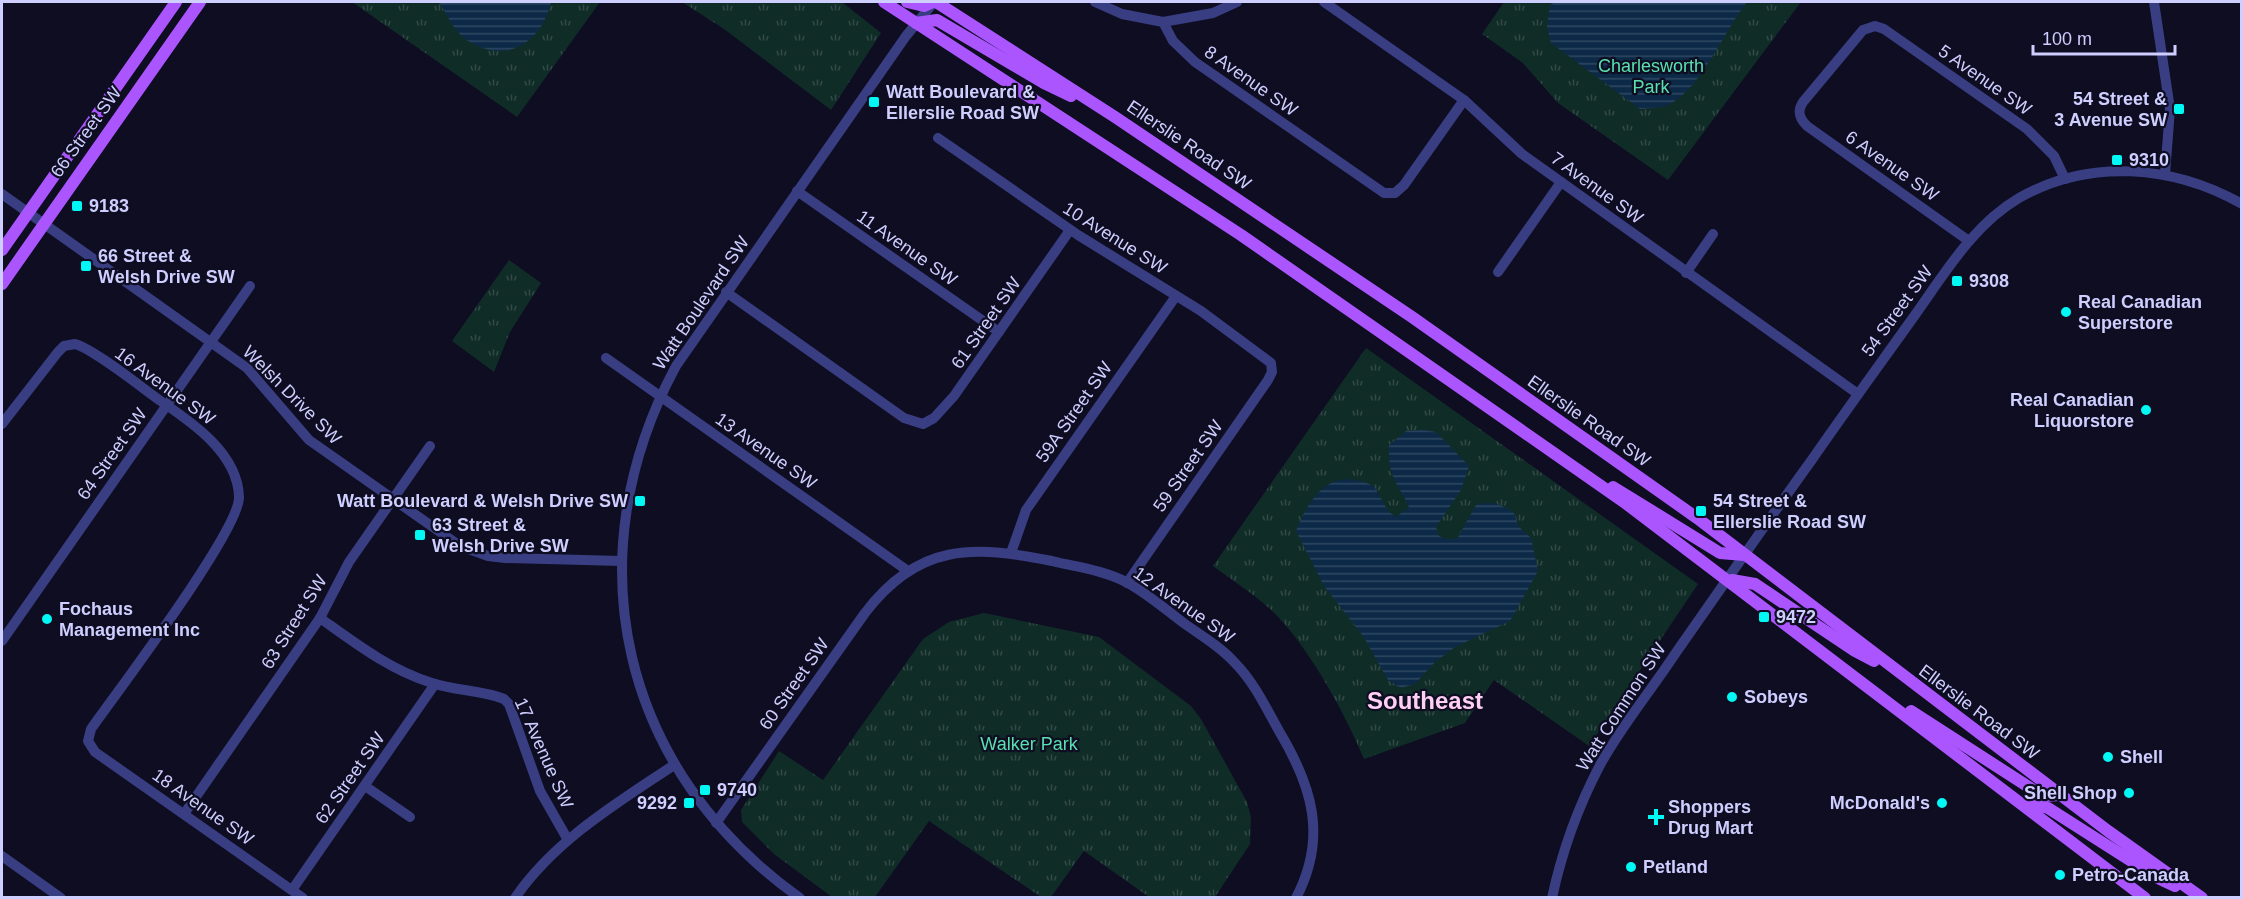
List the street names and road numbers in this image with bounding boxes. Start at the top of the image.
street label: 5 Avenue SW [1935,41,2035,119]
street label: 8 Avenue SW [1201,42,1301,120]
street label: 66 Street SW [46,83,126,181]
street label: Ellerslie Road SW [1123,96,1255,194]
street label: 6 Avenue SW [1842,127,1942,205]
street label: 7 Avenue SW [1547,148,1647,228]
street label: 10 Avenue SW [1059,198,1171,278]
street label: 11 Avenue SW [853,206,961,290]
street label: Watt Boulevard SW [649,233,753,373]
street label: 54 Street SW [1857,262,1937,360]
street label: 61 Street SW [947,273,1025,373]
street label: Welsh Drive SW [239,342,345,448]
street label: 16 Avenue SW [111,343,219,429]
street label: 59A Street SW [1032,358,1116,466]
street label: Ellerslie Road SW [1524,371,1654,471]
street label: 64 Street SW [73,404,151,504]
street label: 13 Avenue SW [712,409,820,493]
street label: 59 Street SW [1149,416,1227,516]
street label: 12 Avenue SW [1130,563,1238,647]
street label: 63 Street SW [257,571,331,673]
street label: 60 Street SW [755,634,833,734]
street label: Watt Common SW [1572,639,1670,775]
street label: Ellerslie Road SW [1915,660,2043,764]
street label: 17 Avenue SW [511,695,577,811]
street label: 62 Street SW [311,728,389,828]
street label: 18 Avenue SW [149,765,257,849]

